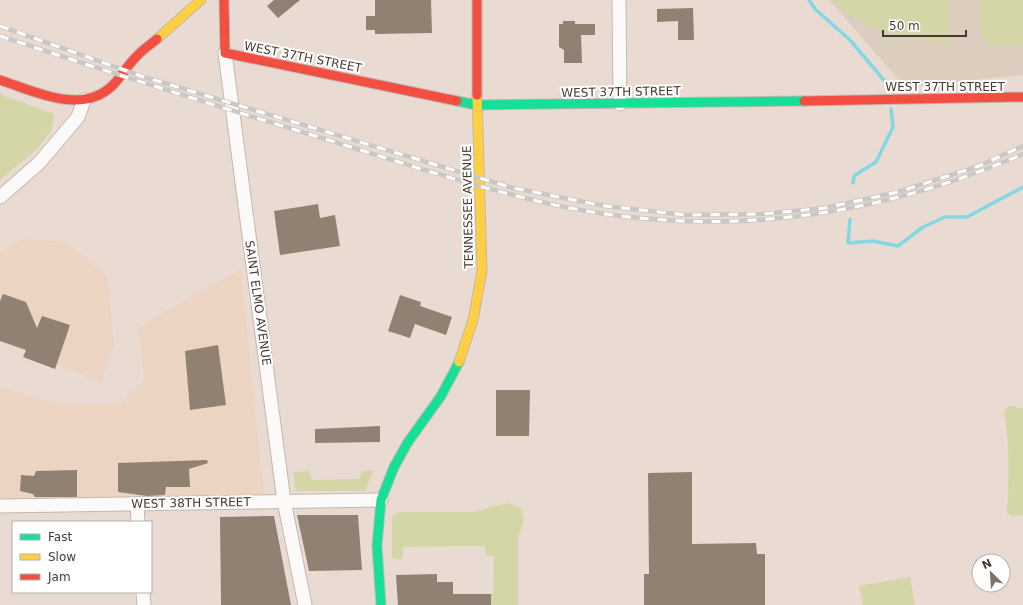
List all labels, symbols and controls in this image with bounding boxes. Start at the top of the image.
scale bar [883,12,966,38]
text: 50 m [889,19,920,33]
street label: WEST 37TH STREET [243,39,364,75]
street label: WEST 37TH STREET [885,80,1005,94]
street label: WEST 37TH STREET [561,84,681,100]
street label: TENNESSEE AVENUE [460,145,476,270]
street label: SAINT ELMO AVENUE [242,240,274,366]
street label: WEST 38TH STREET [131,495,251,511]
legend [12,521,152,593]
text: Fast [48,530,72,544]
text: Slow [48,550,76,564]
north arrow [971,553,1011,593]
text: N [980,557,994,572]
text: Jam [47,570,71,584]

